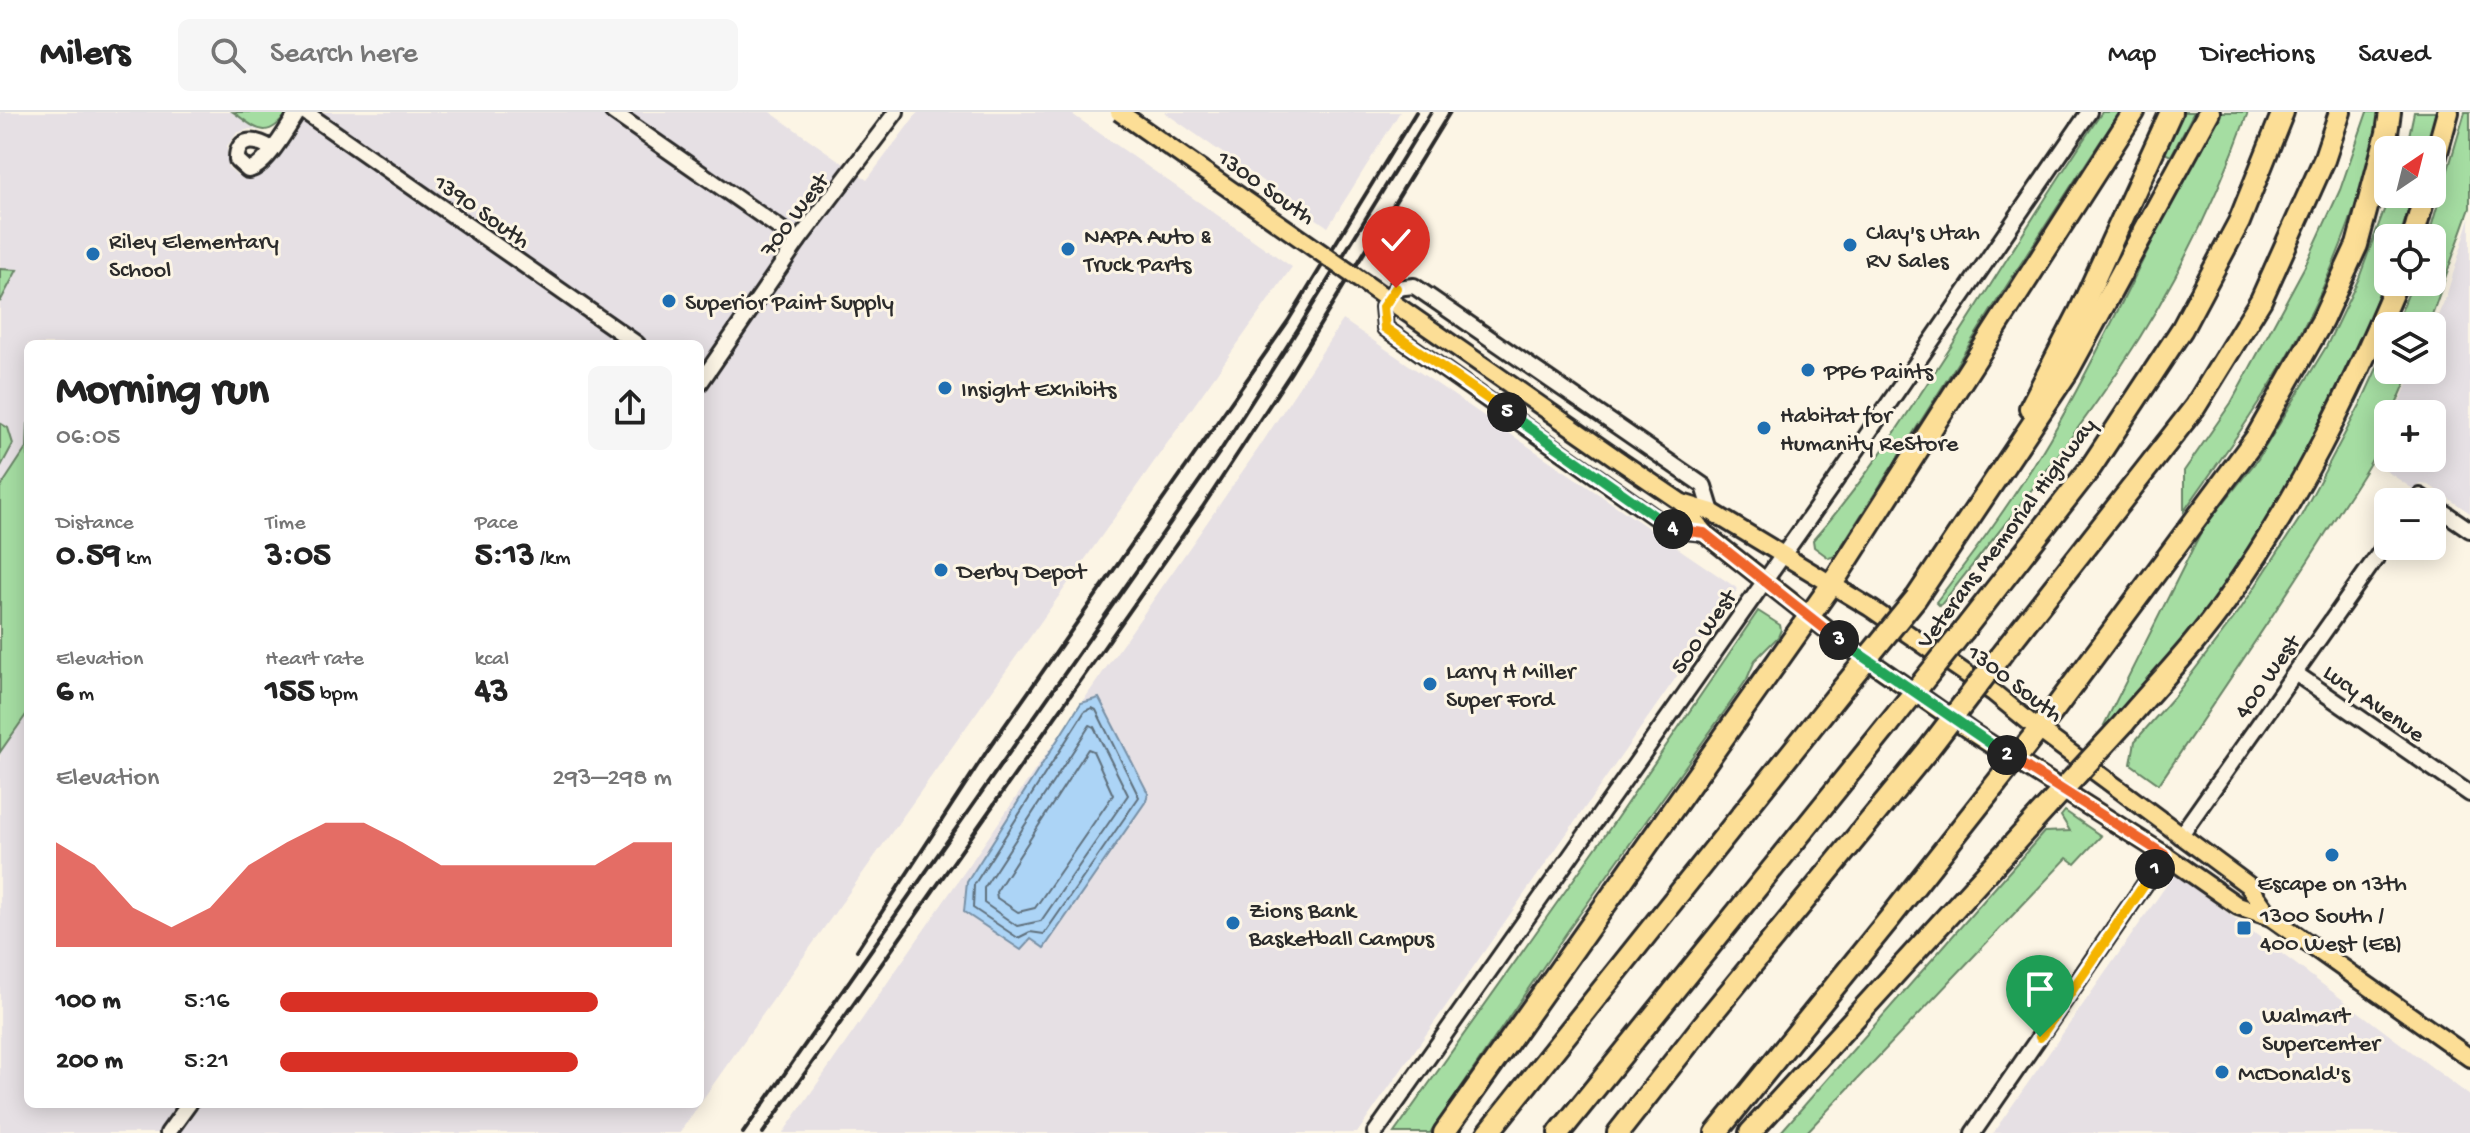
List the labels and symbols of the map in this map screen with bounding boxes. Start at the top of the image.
north arrow [2374,136,2446,208]
street label: 1300 South [1210,144,1320,233]
street label: 700 West [754,167,838,264]
street label: 1390 South [426,169,535,257]
pin [1362,206,1430,288]
place label: Clay's Utah RV Sales [1866,220,1980,277]
place label: NAPA Auto & Truck Parts [1082,224,1211,281]
place label: Riley Elementary School [109,229,279,286]
marker: Clay's Utah RV Sales [1841,236,1859,254]
marker: NAPA Auto & Truck Parts [1059,240,1077,258]
marker: Riley Elementary School [84,245,102,263]
place label: Superior Paint Supply [685,290,894,319]
marker: Superior Paint Supply [660,292,678,310]
place label: PPG Paints [1823,359,1934,388]
marker: PPG Paints [1799,361,1817,379]
place label: Insight Exhibits [961,377,1118,406]
marker: Insight Exhibits [936,379,954,397]
pin: 5 [1487,392,1527,432]
place label: Habitat for Humanity ReStore [1780,403,1959,460]
street label: Veterans Memorial Highway [1911,413,2104,656]
marker: Habitat for Humanity ReStore [1755,419,1773,437]
pin: 4 [1653,509,1693,549]
place label: Derby Depot [955,559,1088,588]
marker: Derby Depot [932,561,950,579]
street label: 500 West [1665,583,1746,681]
pin: 3 [1819,620,1859,660]
street label: 400 West [2230,629,2309,726]
street label: 1300 South [1959,639,2068,730]
place label: Larry H Miller Super Ford [1446,659,1578,716]
street label: Lucy Avenue [2316,659,2430,751]
marker: Larry H Miller Super Ford [1421,675,1439,693]
pin: 2 [1987,735,2027,775]
marker: Escape on 13th [2323,846,2341,864]
pin: 1 [2135,849,2175,889]
place label: Escape on 13th [2257,871,2407,900]
place label: Zions Bank Basketball Campus [1248,898,1435,955]
place label: 1300 South / 400 West (EB) [2259,903,2402,960]
marker: Zions Bank Basketball Campus [1224,914,1242,932]
marker: 1300 South / 400 West (EB) [2235,919,2253,937]
pin [2006,955,2074,1037]
place label: Walmart Supercenter [2262,1003,2382,1060]
marker: Walmart Supercenter [2237,1019,2255,1037]
place label: McDonald's [2238,1061,2351,1090]
marker: McDonald's [2213,1063,2231,1081]

